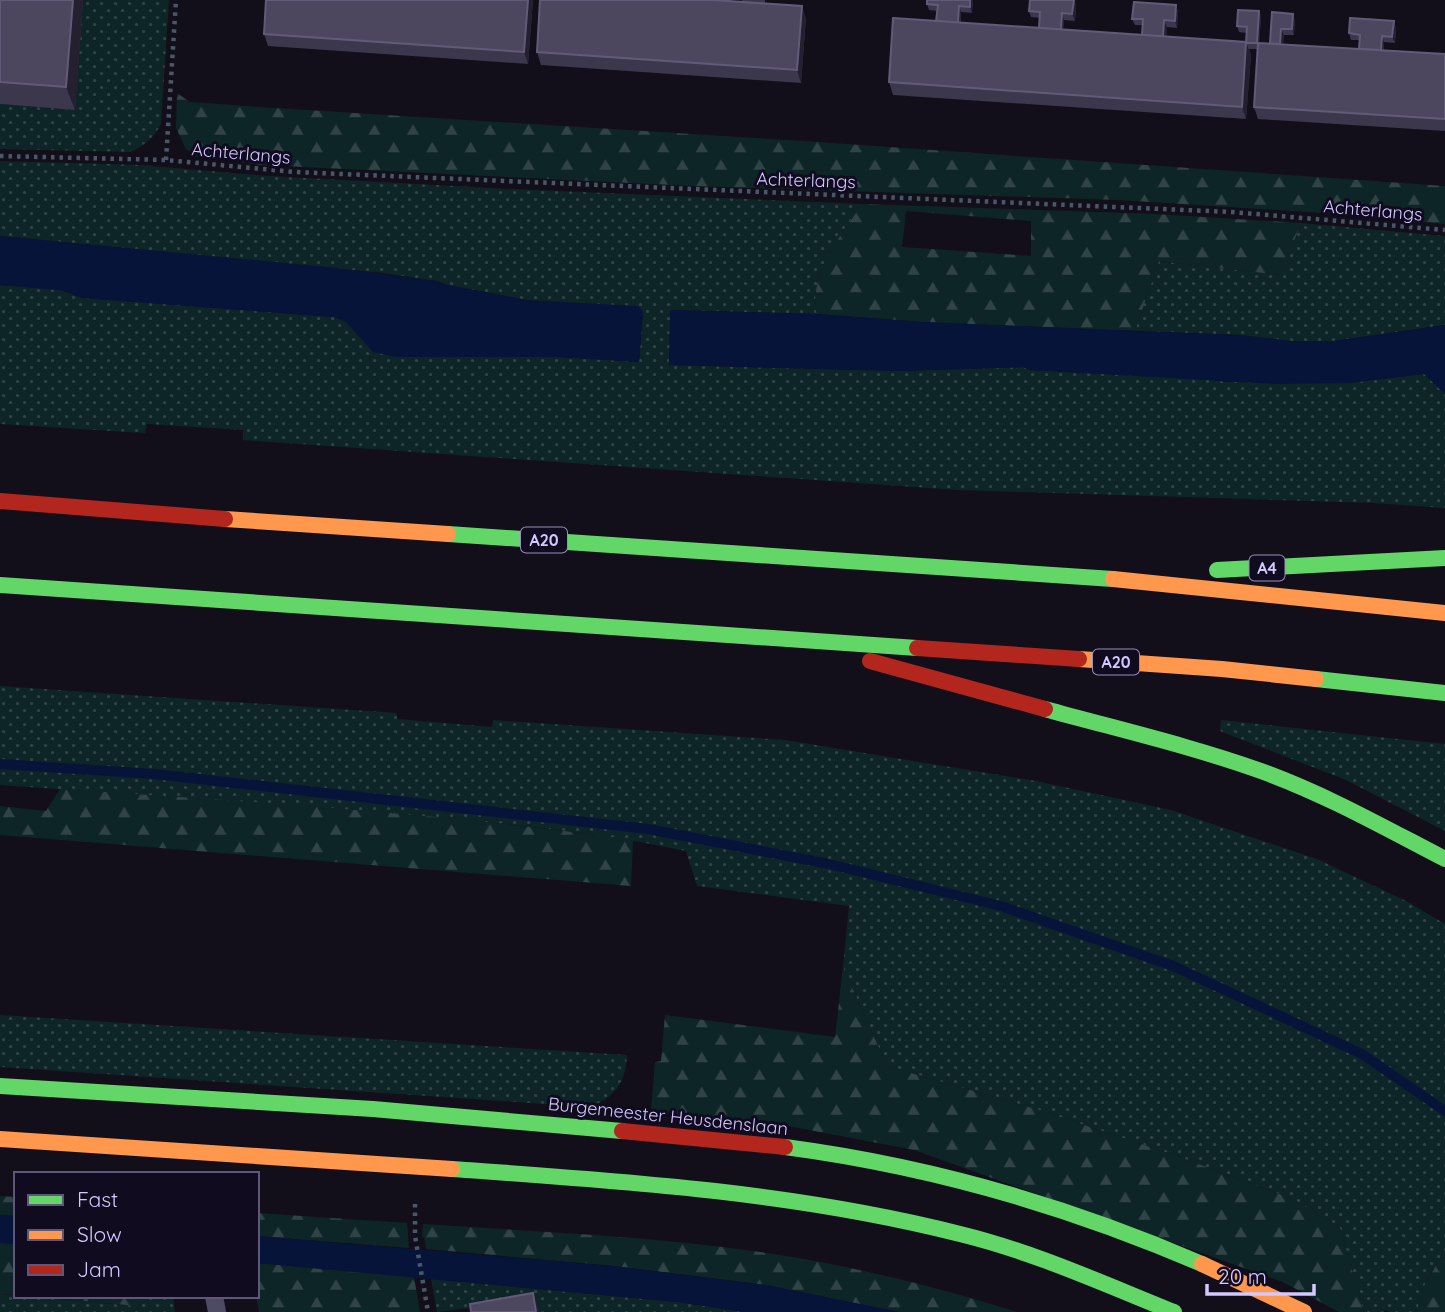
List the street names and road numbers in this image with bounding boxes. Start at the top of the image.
street label: Achterlangs [191,137,291,169]
street label: Achterlangs [756,167,856,193]
street label: Achterlangs [1323,194,1423,226]
road number: A20 [521,527,567,552]
road number: A4 [1250,555,1284,580]
road number: A20 [1093,650,1139,674]
street label: Burgemeester Heusdenslaan [547,1092,789,1140]

